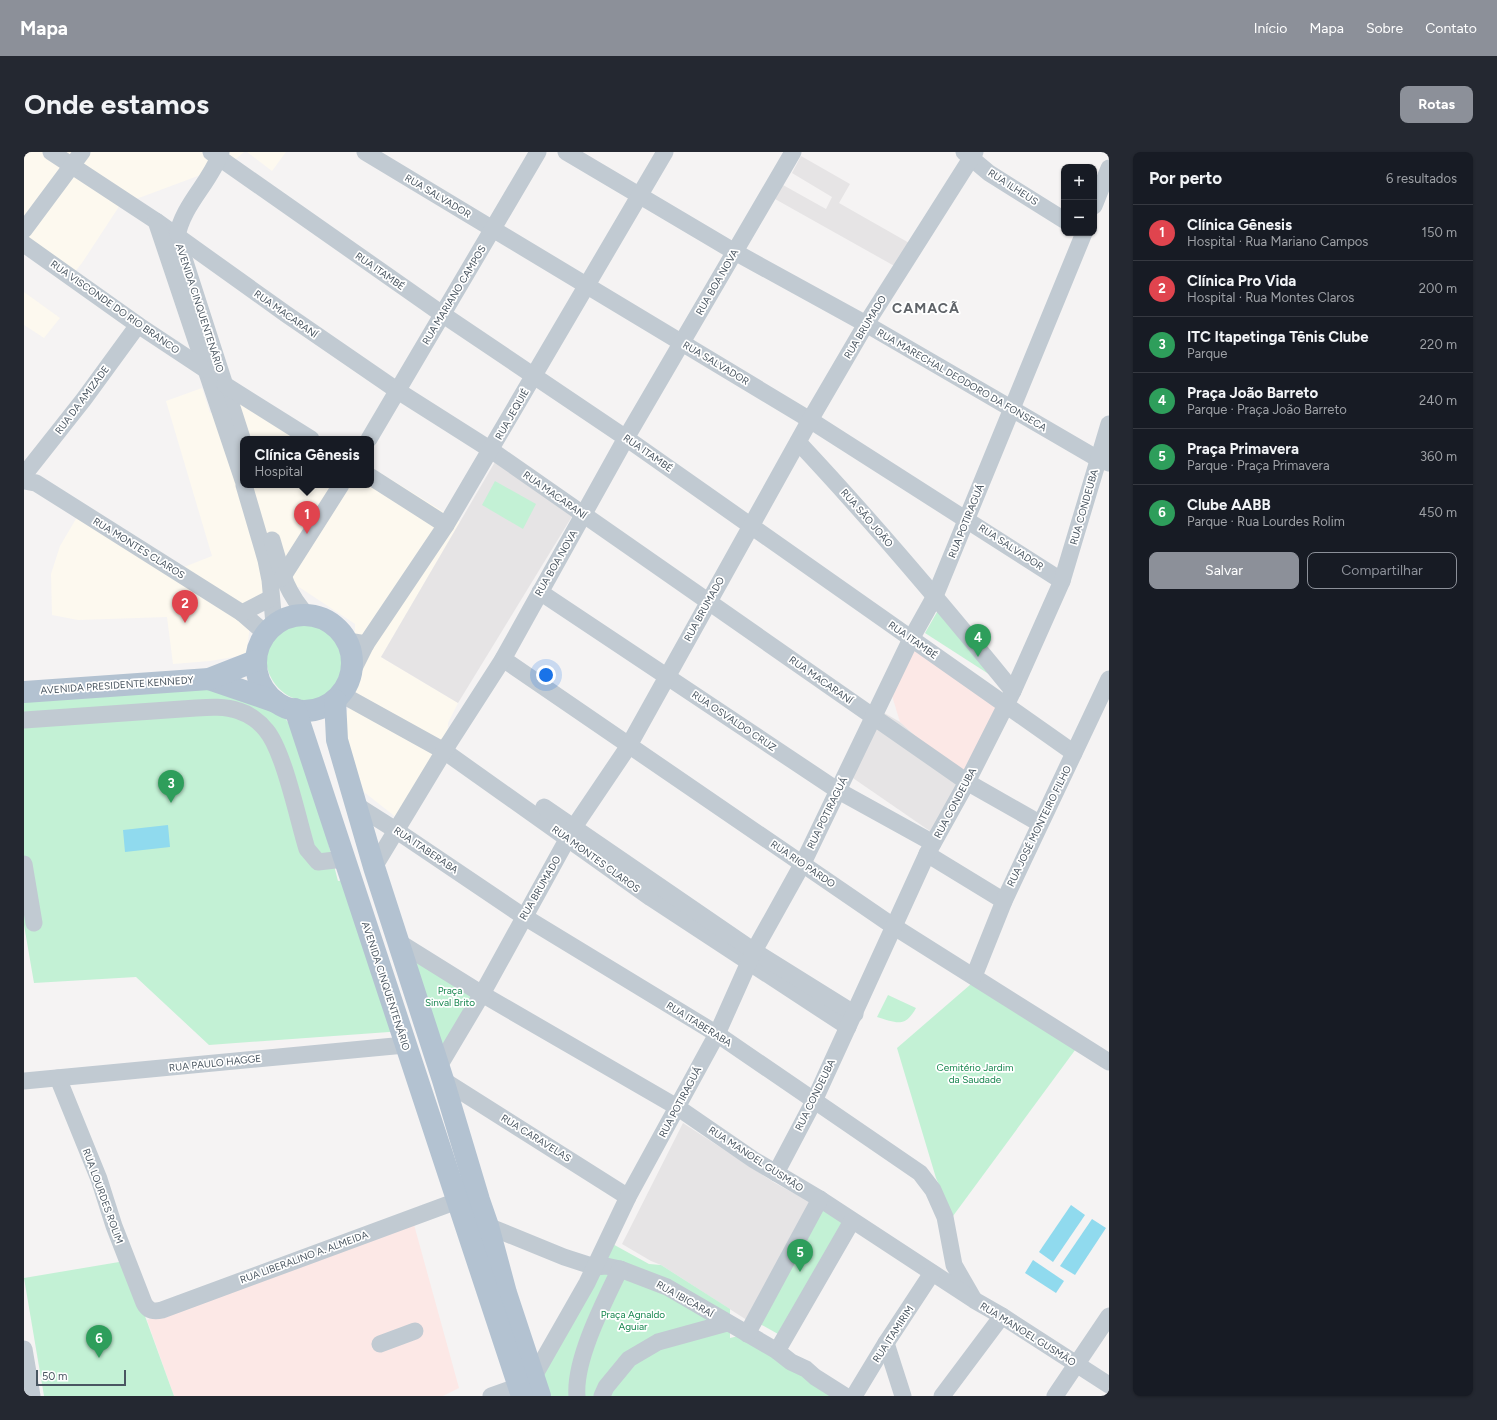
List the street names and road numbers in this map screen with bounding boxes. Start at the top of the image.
street label: RUA ILHEUS [986,166,1040,208]
street label: RUA SALVADOR [403,171,473,221]
street label: AVENIDA CINQUENTENÁRIO [173,242,227,374]
street label: RUA MARIANO CAMPOS [419,243,489,347]
street label: RUA BOA NOVA [693,246,741,317]
street label: RUA ITAMBÉ [353,249,407,293]
street label: RUA VISCONDE DO RIO BRANCO [48,257,182,357]
street label: RUA MACARANÍ [252,287,321,341]
street label: RUA BRUMADO [841,293,889,361]
street label: RUA MARECHAL DEODORO DA FONSECA [875,326,1049,434]
street label: RUA SALVADOR [681,338,751,388]
street label: RUA DA AMIZADE [52,363,112,437]
street label: RUA JEQUIÉ [492,386,532,442]
street label: RUA ITAMBÉ [621,431,675,475]
street label: RUA CONDEUBA [1067,467,1101,546]
street label: RUA MACARANÍ [521,468,590,522]
street label: RUA POTIRAGUÁ [945,482,987,560]
street label: RUA SÃO JOÃO [838,486,896,550]
street label: RUA MONTES CLAROS [91,514,187,582]
street label: RUA SALVADOR [976,521,1046,573]
street label: RUA BOA NOVA [532,527,580,598]
street label: RUA BRUMADO [681,574,727,644]
street label: RUA ITAMBÉ [886,618,940,662]
street label: RUA MACARANÍ [787,653,856,707]
street label: AVENIDA PRESIDENTE KENNEDY [40,673,194,697]
street label: RUA OSVALDO CRUZ [689,688,779,754]
street label: RUA JOSÉ MONTEIRO FILHO [1004,763,1074,889]
street label: RUA CONDEUBA [931,765,979,841]
street label: RUA POTIRAGUÁ [804,775,850,851]
street label: RUA MONTES CLAROS [549,823,643,895]
street label: RUA ITABERABA [391,824,461,876]
street label: RUA RIO PARDO [768,838,838,891]
street label: RUA BRUMADO [516,853,564,922]
street label: AVENIDA CINQUENTENÁRIO [359,920,413,1052]
street label: RUA ITABERABA [664,999,734,1049]
street label: RUA PAULO HAGGE [168,1052,262,1074]
street label: RUA CONDEUBA [792,1057,838,1133]
street label: RUA POTIRAGUÁ [656,1064,704,1140]
street label: RUA CARAVELAS [499,1111,573,1165]
street label: RUA MANOEL GUSMÃO [706,1123,806,1195]
street label: RUA LOURDES ROLIM [80,1147,126,1245]
street label: RUA LIBERALINO A. ALMEIDA [238,1228,370,1286]
street label: RUA IBICARAÍ [654,1278,716,1320]
street label: RUA MANOEL GUSMÃO [978,1299,1079,1369]
street label: RUA ITAMIRIM [870,1303,916,1365]

